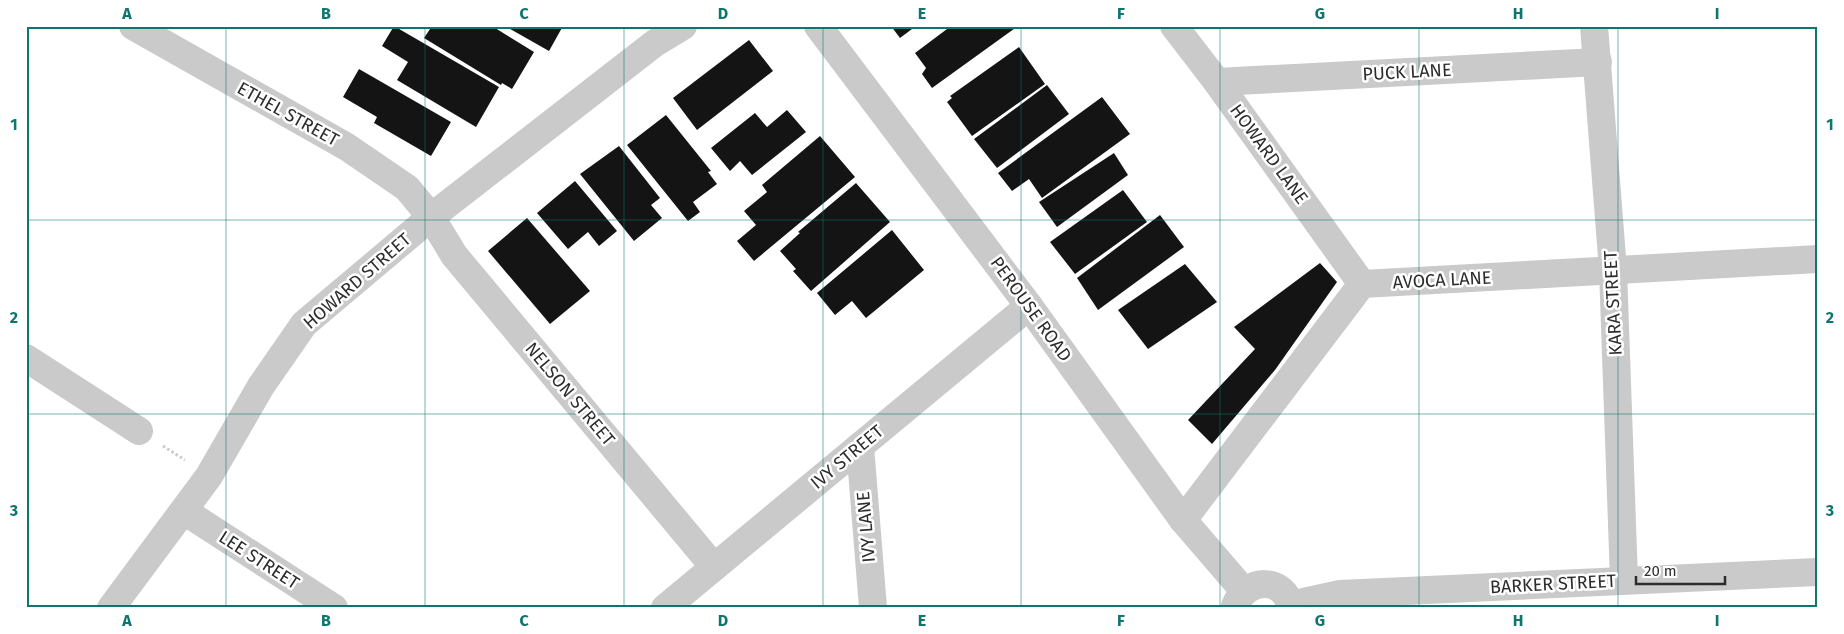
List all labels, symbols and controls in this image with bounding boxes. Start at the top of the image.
text: A [121,4,132,23]
text: B [321,4,331,23]
text: C [519,4,529,23]
text: D [718,4,728,23]
text: E [918,4,926,23]
text: F [1117,4,1125,23]
text: G [1315,4,1325,23]
text: H [1513,4,1523,23]
text: I [1715,4,1719,23]
street label: PUCK LANE [1362,59,1452,85]
street label: ETHEL STREET [233,77,343,151]
street label: HOWARD LANE [1225,100,1313,208]
text: 1 [10,115,18,134]
text: 1 [1826,115,1834,134]
street label: HOWARD STREET [299,228,416,334]
street label: KARA STREET [1599,249,1627,356]
street label: PEROUSE ROAD [986,252,1076,366]
street label: AVOCA LANE [1392,266,1492,294]
text: 2 [10,308,18,327]
text: 2 [1826,308,1834,327]
street label: NELSON STREET [520,338,620,451]
street label: IVY STREET [806,420,888,494]
street label: IVY LANE [852,491,880,563]
text: 3 [9,501,18,520]
text: 3 [1825,501,1834,520]
street label: LEE STREET [215,526,304,594]
scale bar [1636,554,1725,586]
text: 20 m [1644,562,1677,580]
street label: BARKER STREET [1489,570,1617,598]
text: A [121,611,132,630]
text: B [321,611,331,630]
text: C [519,611,529,630]
text: D [718,611,728,630]
text: E [918,611,926,630]
text: F [1117,611,1125,630]
text: G [1315,611,1325,630]
text: H [1513,611,1523,630]
text: I [1715,611,1719,630]

